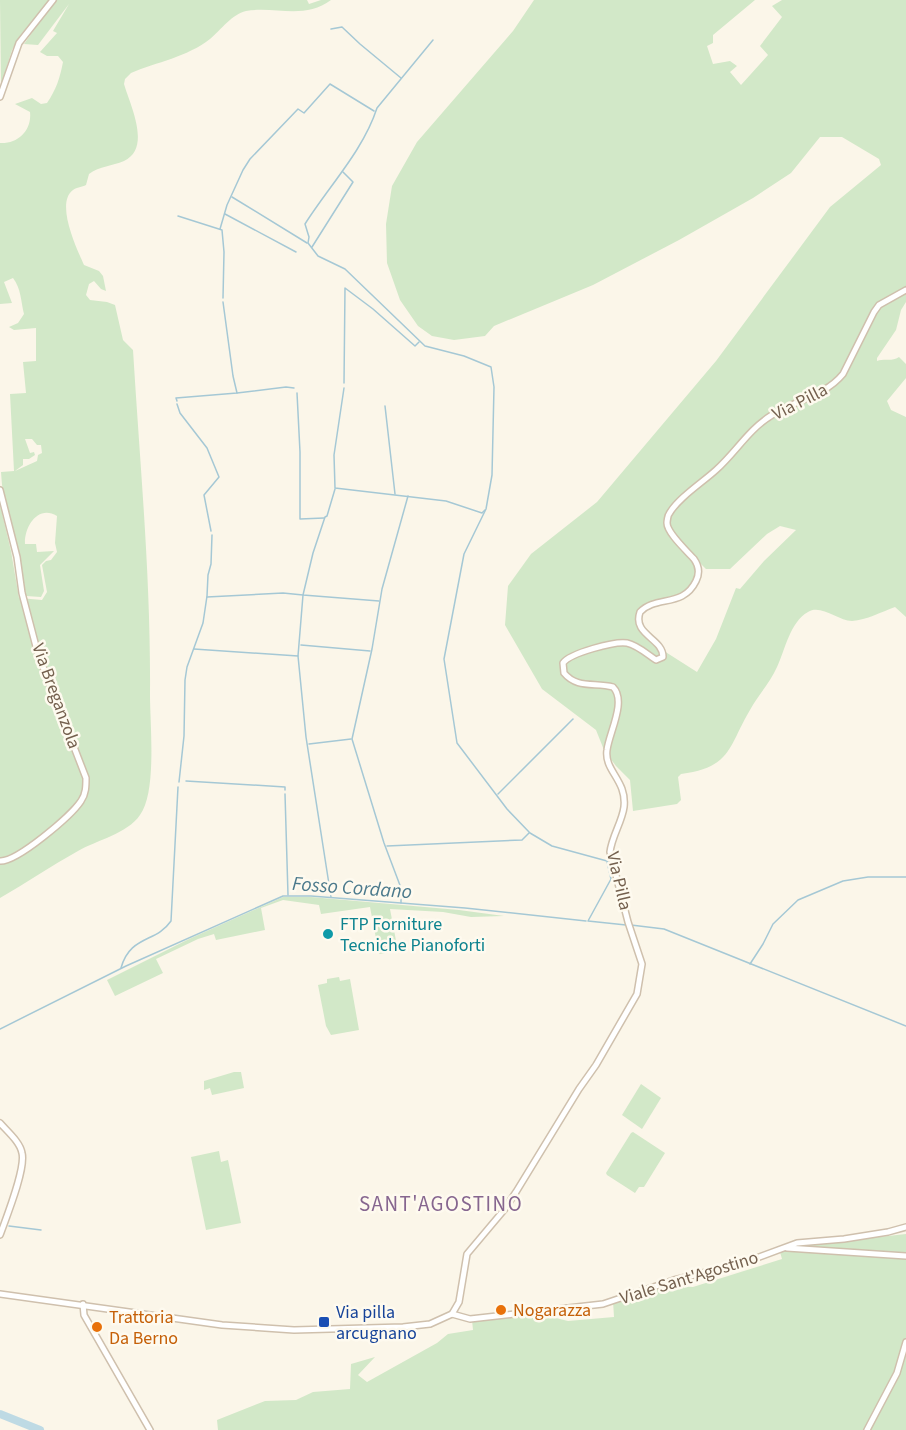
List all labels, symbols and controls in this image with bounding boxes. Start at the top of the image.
street label: Via Pilla [768,377,832,427]
street label: Via Breganzola [25,640,87,752]
street label: Via Pilla [600,849,638,913]
water label: Fosso Cordano [291,870,413,906]
place label: FTP Forniture Tecniche Pianoforti [340,912,485,958]
marker: FTP Forniture Tecniche Pianoforti [321,927,335,941]
district label: SANT'AGOSTINO [359,1189,523,1219]
street label: Viale Sant'Agostino [617,1245,761,1311]
place label: Nogarazza [513,1298,591,1323]
place label: Via pilla arcugnano [336,1300,417,1346]
marker: Nogarazza [494,1303,508,1317]
place label: Trattoria Da Berno [109,1305,178,1351]
marker: Via pilla arcugnano [317,1315,331,1329]
marker: Trattoria Da Berno [90,1320,104,1334]

